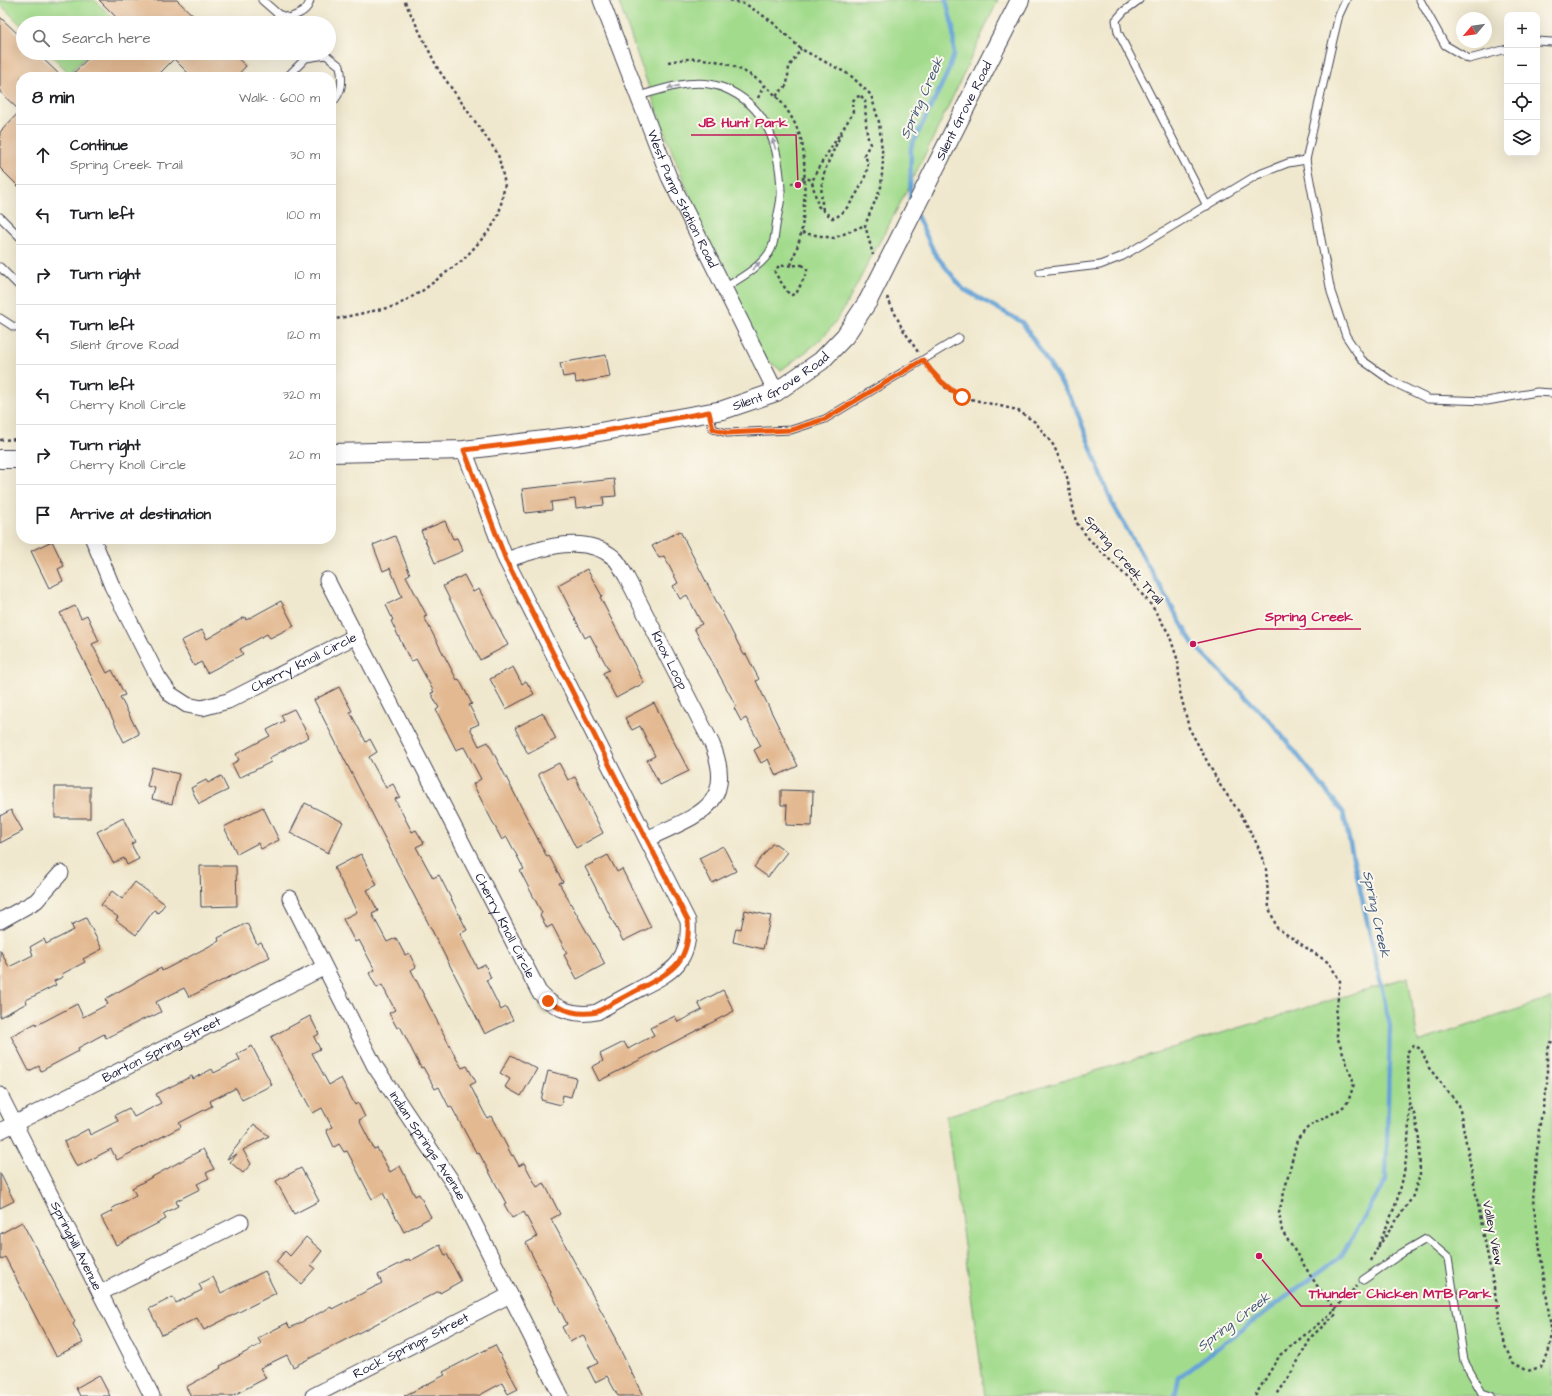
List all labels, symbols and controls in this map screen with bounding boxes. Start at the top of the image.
north arrow [1456,12,1492,48]
map controls [1504,12,1540,156]
button: + [1504,12,1540,48]
search box [16,16,336,60]
icon: search [30,27,52,49]
text: Search here [62,28,151,49]
button: − [1504,48,1540,84]
water label: Spring Creek [895,53,949,142]
street label: Silent Grove Road [931,58,997,163]
one-way arrow [667,84,679,90]
button: locate [1504,84,1540,120]
text: 8 min [32,86,74,110]
text: Walk · 600 m [239,89,320,107]
callout: JB Hunt Park [691,109,796,135]
text: JB Hunt Park [697,113,788,133]
button: layers [1504,120,1540,156]
street label: West Pump Station Road [643,127,722,271]
text: Continue [70,135,128,156]
one-way arrow [771,138,777,150]
icon: ahead [32,144,54,166]
text: 30 m [290,146,320,164]
text: Spring Creek Trail [70,156,183,174]
icon: left [32,204,54,226]
text: Turn left [70,204,134,225]
text: 100 m [287,206,320,224]
one-way arrow [751,261,761,271]
icon: right [32,264,54,286]
text: Turn right [70,264,141,285]
text: 10 m [295,266,320,284]
text: Turn left [70,315,134,336]
icon: left [32,324,54,346]
text: 120 m [287,326,320,344]
text: Silent Grove Road [70,336,179,354]
street label: Silent Grove Road [730,348,834,415]
text: Turn left [70,375,134,396]
icon: left [32,384,54,406]
text: 320 m [282,386,320,404]
route start [953,388,971,406]
text: Cherry Knoll Circle [70,396,186,414]
text: Turn right [70,435,141,456]
icon: right [32,444,54,466]
text: 20 m [289,446,320,464]
text: Cherry Knoll Circle [70,456,186,474]
icon: arrive [32,504,54,526]
text: Arrive at destination [70,504,211,525]
street label: Spring Creek Trail [1079,512,1168,609]
callout: Spring Creek [1258,603,1361,629]
text: Spring Creek [1264,607,1353,628]
street label: Cherry Knoll Circle [248,628,360,697]
street label: Knox Loop [647,628,692,693]
water label: Spring Creek [1357,869,1395,959]
street label: Cherry Knoll Circle [470,870,540,982]
route end [539,992,557,1010]
street label: Barton Spring Street [99,1012,225,1087]
street label: Indian Springs Avenue [385,1088,470,1203]
street label: Springhill Avenue [46,1198,106,1294]
street label: Valley View [1477,1199,1508,1267]
callout: Thunder Chicken MTB Park [1301,1280,1500,1306]
text: Thunder Chicken MTB Park [1308,1284,1492,1304]
water label: Spring Creek [1193,1287,1275,1356]
street label: Rock Springs Street [350,1308,473,1383]

